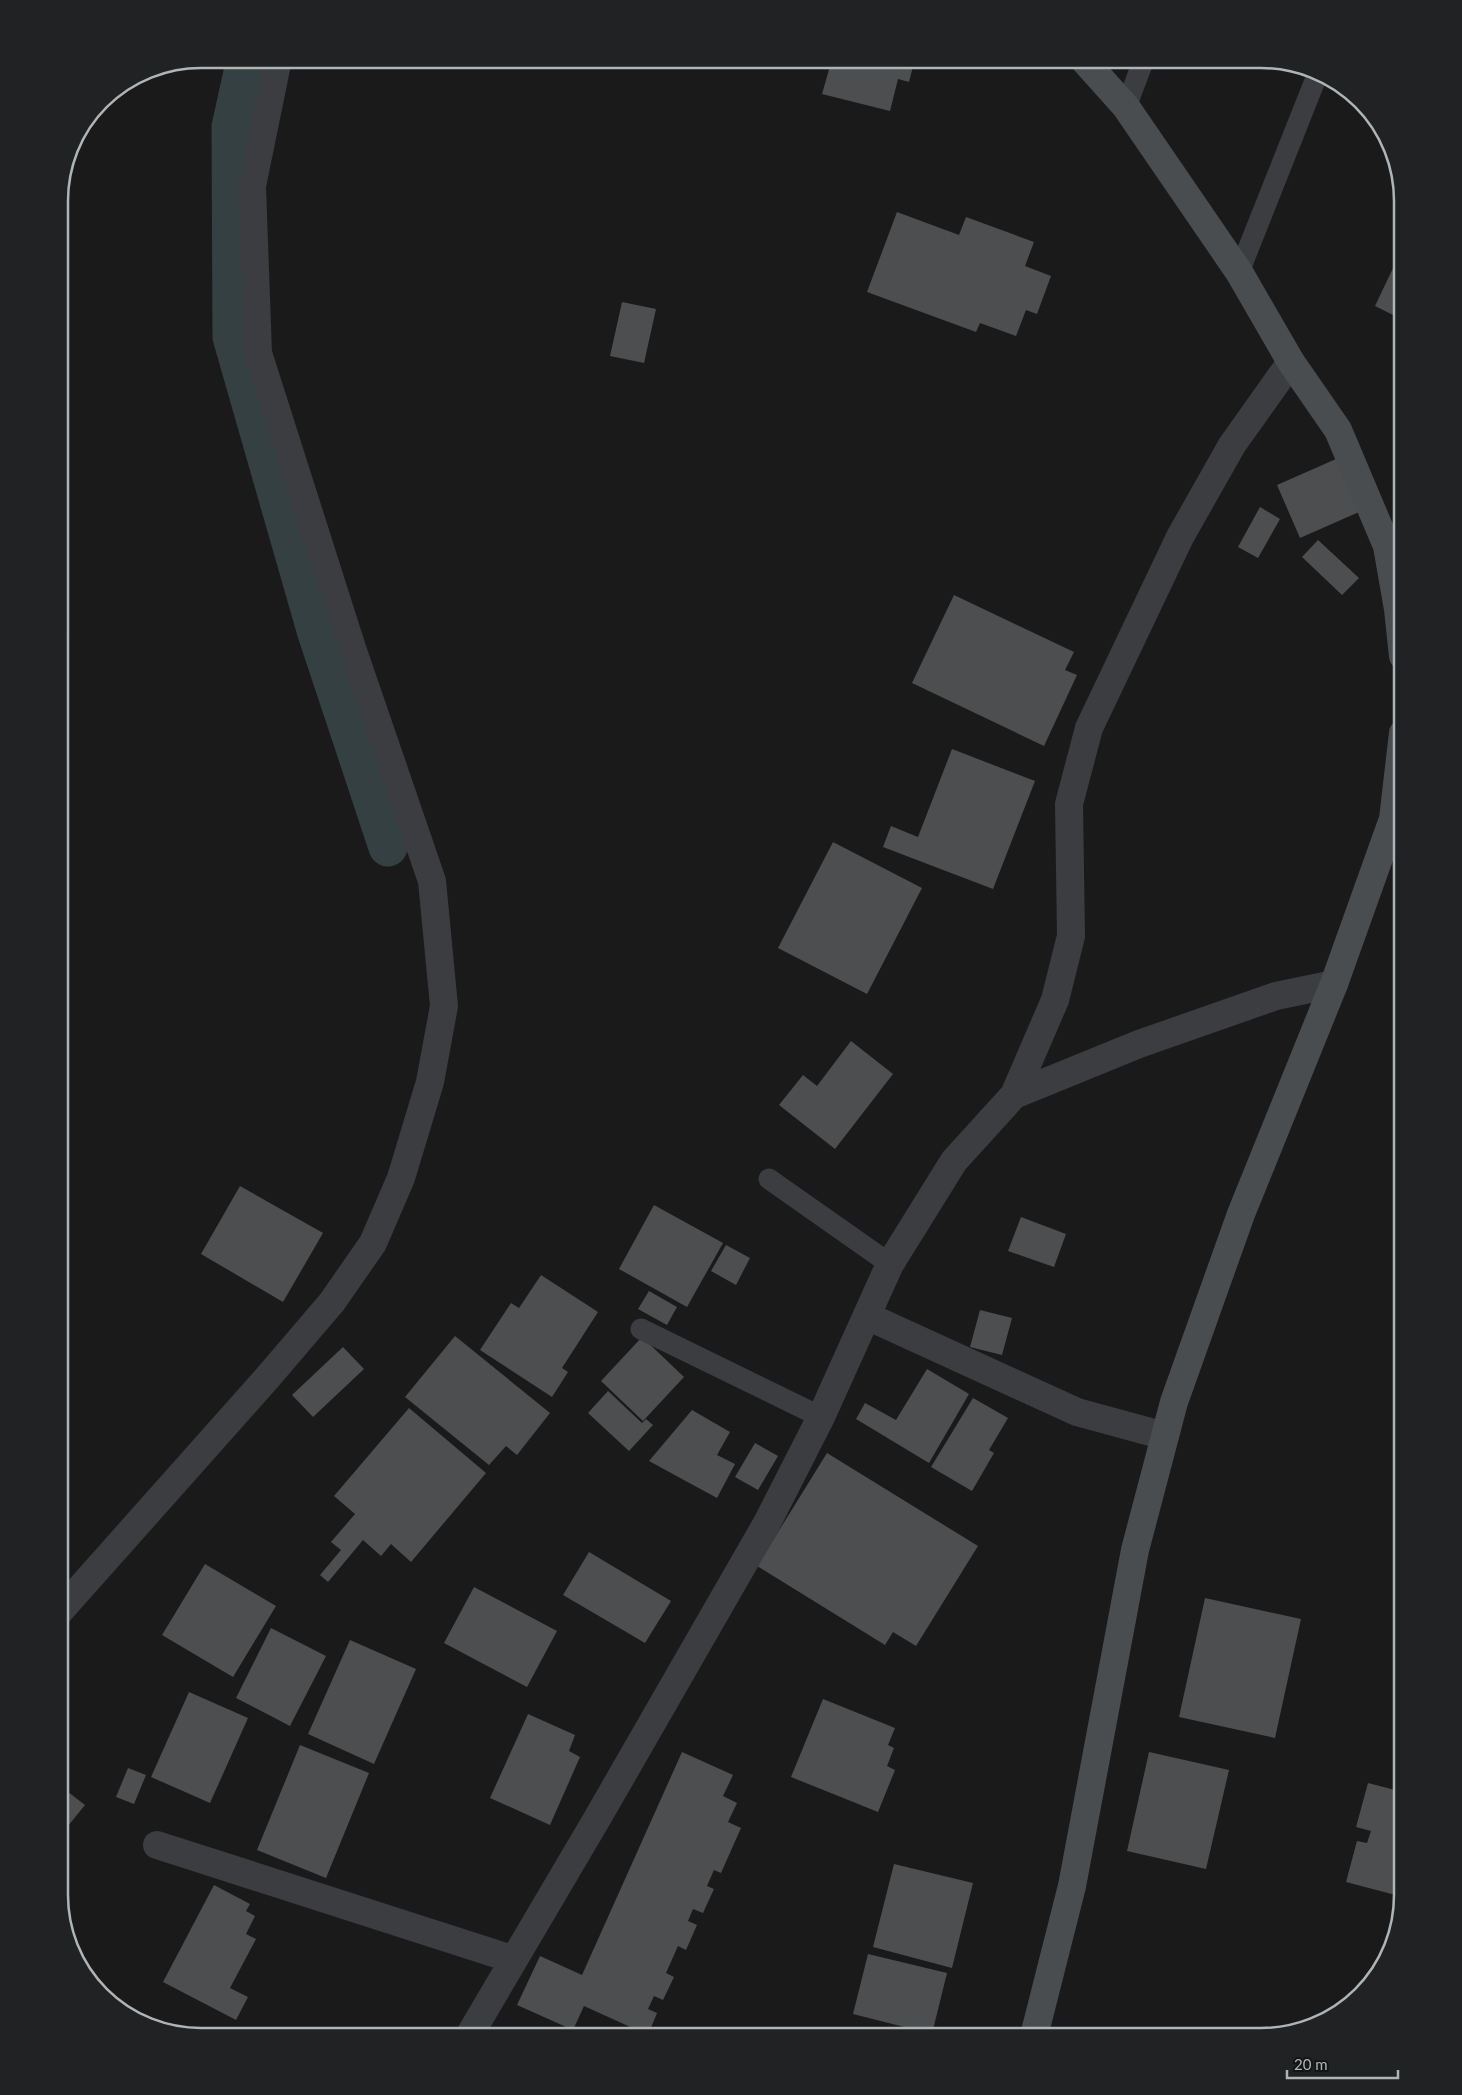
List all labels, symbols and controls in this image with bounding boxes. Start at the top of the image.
scale bar [1287,2048,1398,2080]
text: 20 m [1294,2055,1328,2073]

